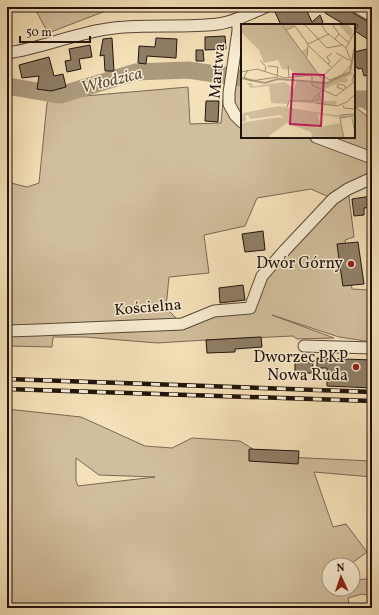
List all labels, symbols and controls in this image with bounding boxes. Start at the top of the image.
scale bar [20,18,90,44]
inset map [241,24,355,138]
text: 50 m [26,25,52,41]
street label: Martwa [205,42,231,100]
water label: Włodzica [79,62,145,100]
place label: Dwór Górny [256,253,343,275]
marker: Dwór Górny [346,259,356,269]
street label: Kościelna [113,294,183,322]
place label: Dworzec PKP Nowa Ruda [253,347,348,387]
marker: Dworzec PKP Nowa Ruda [351,362,361,372]
north arrow [321,557,361,597]
text: N [336,561,345,576]

